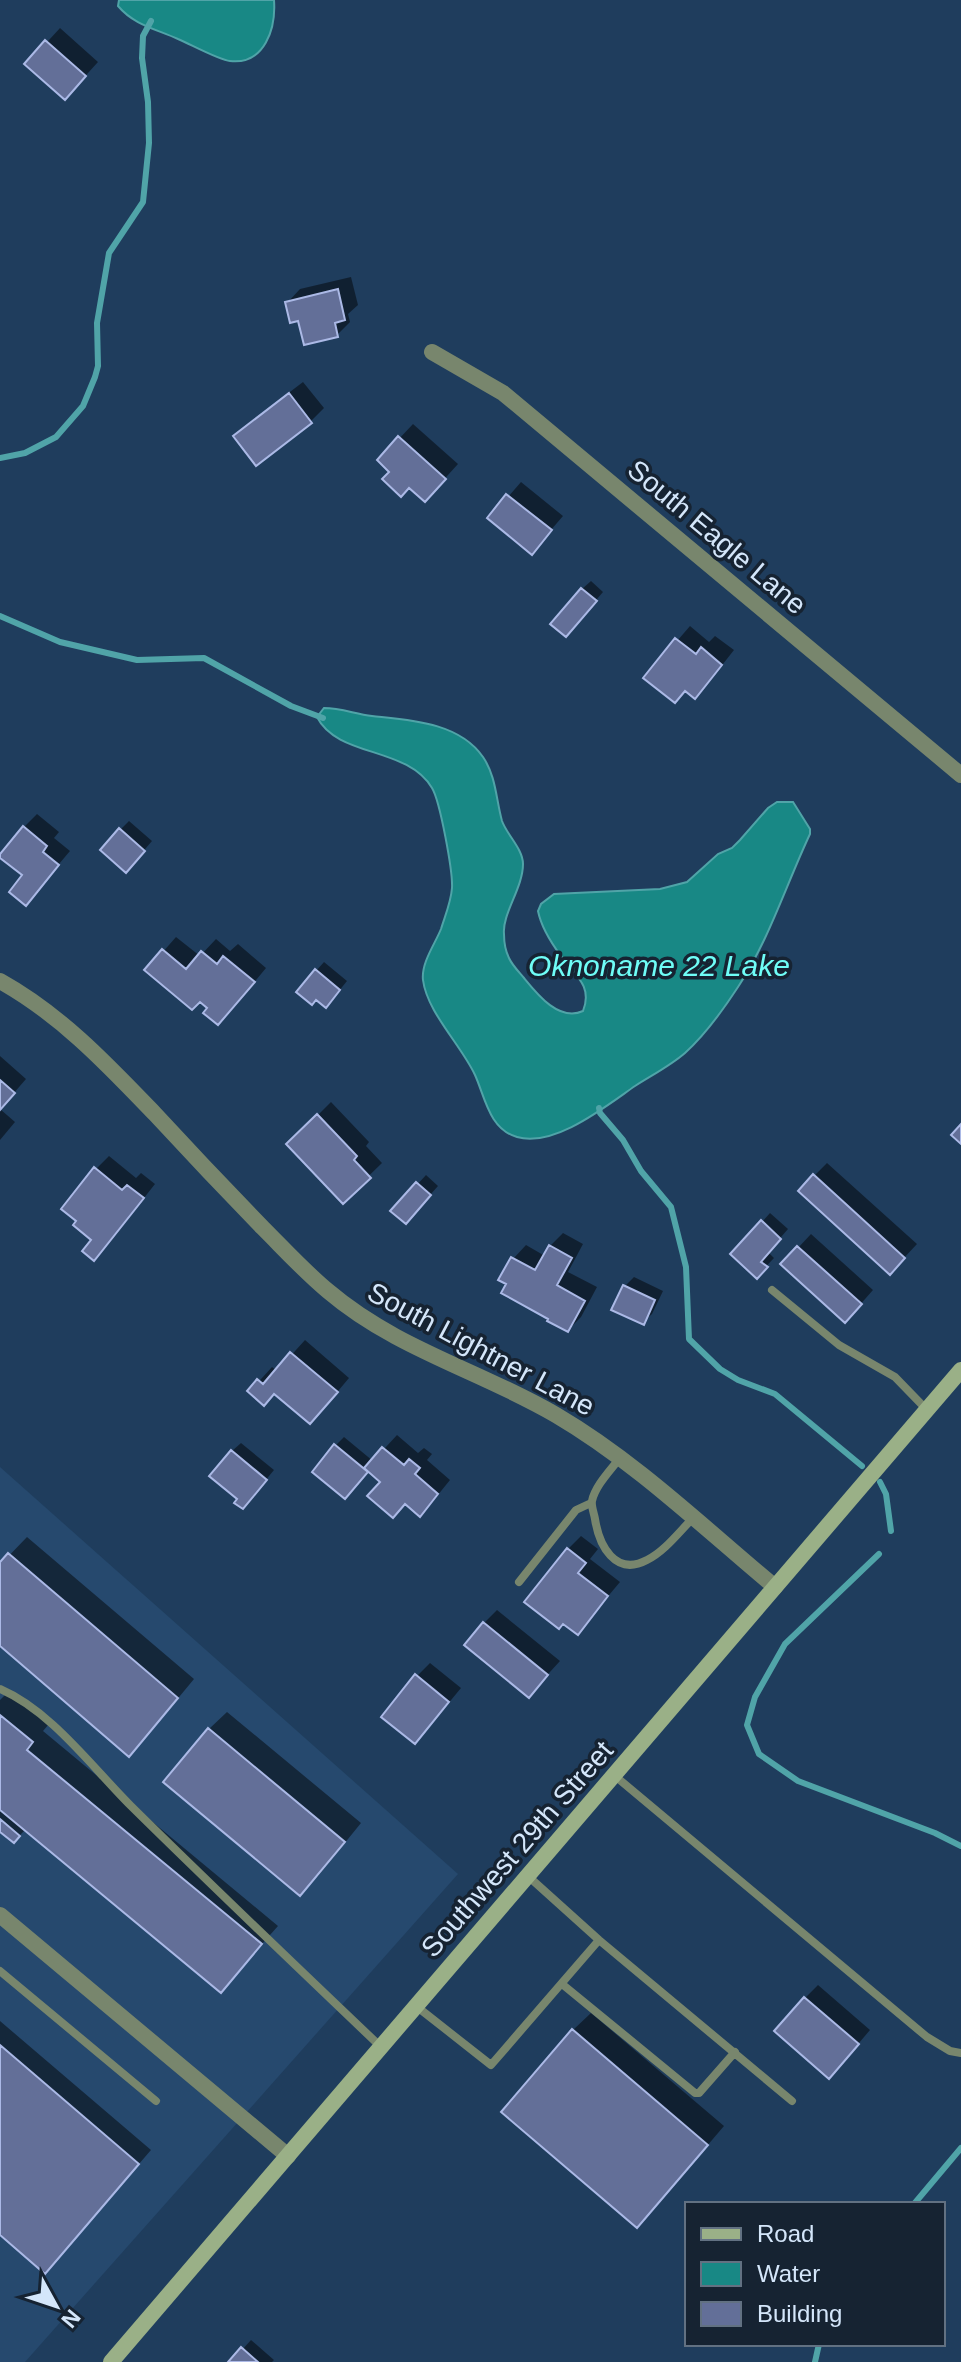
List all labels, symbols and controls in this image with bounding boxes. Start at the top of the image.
street label: South Eagle Lane [622,454,812,620]
water label: Oknoname 22 Lake [528,949,790,982]
street label: South Lightner Lane [362,1276,600,1422]
street label: Southwest 29th Street [415,1735,619,1963]
legend [685,2202,945,2346]
text: Road [757,2220,814,2247]
text: Water [757,2260,820,2287]
north arrow [16,2266,96,2346]
text: Building [757,2300,842,2327]
text: N [56,2304,86,2333]

